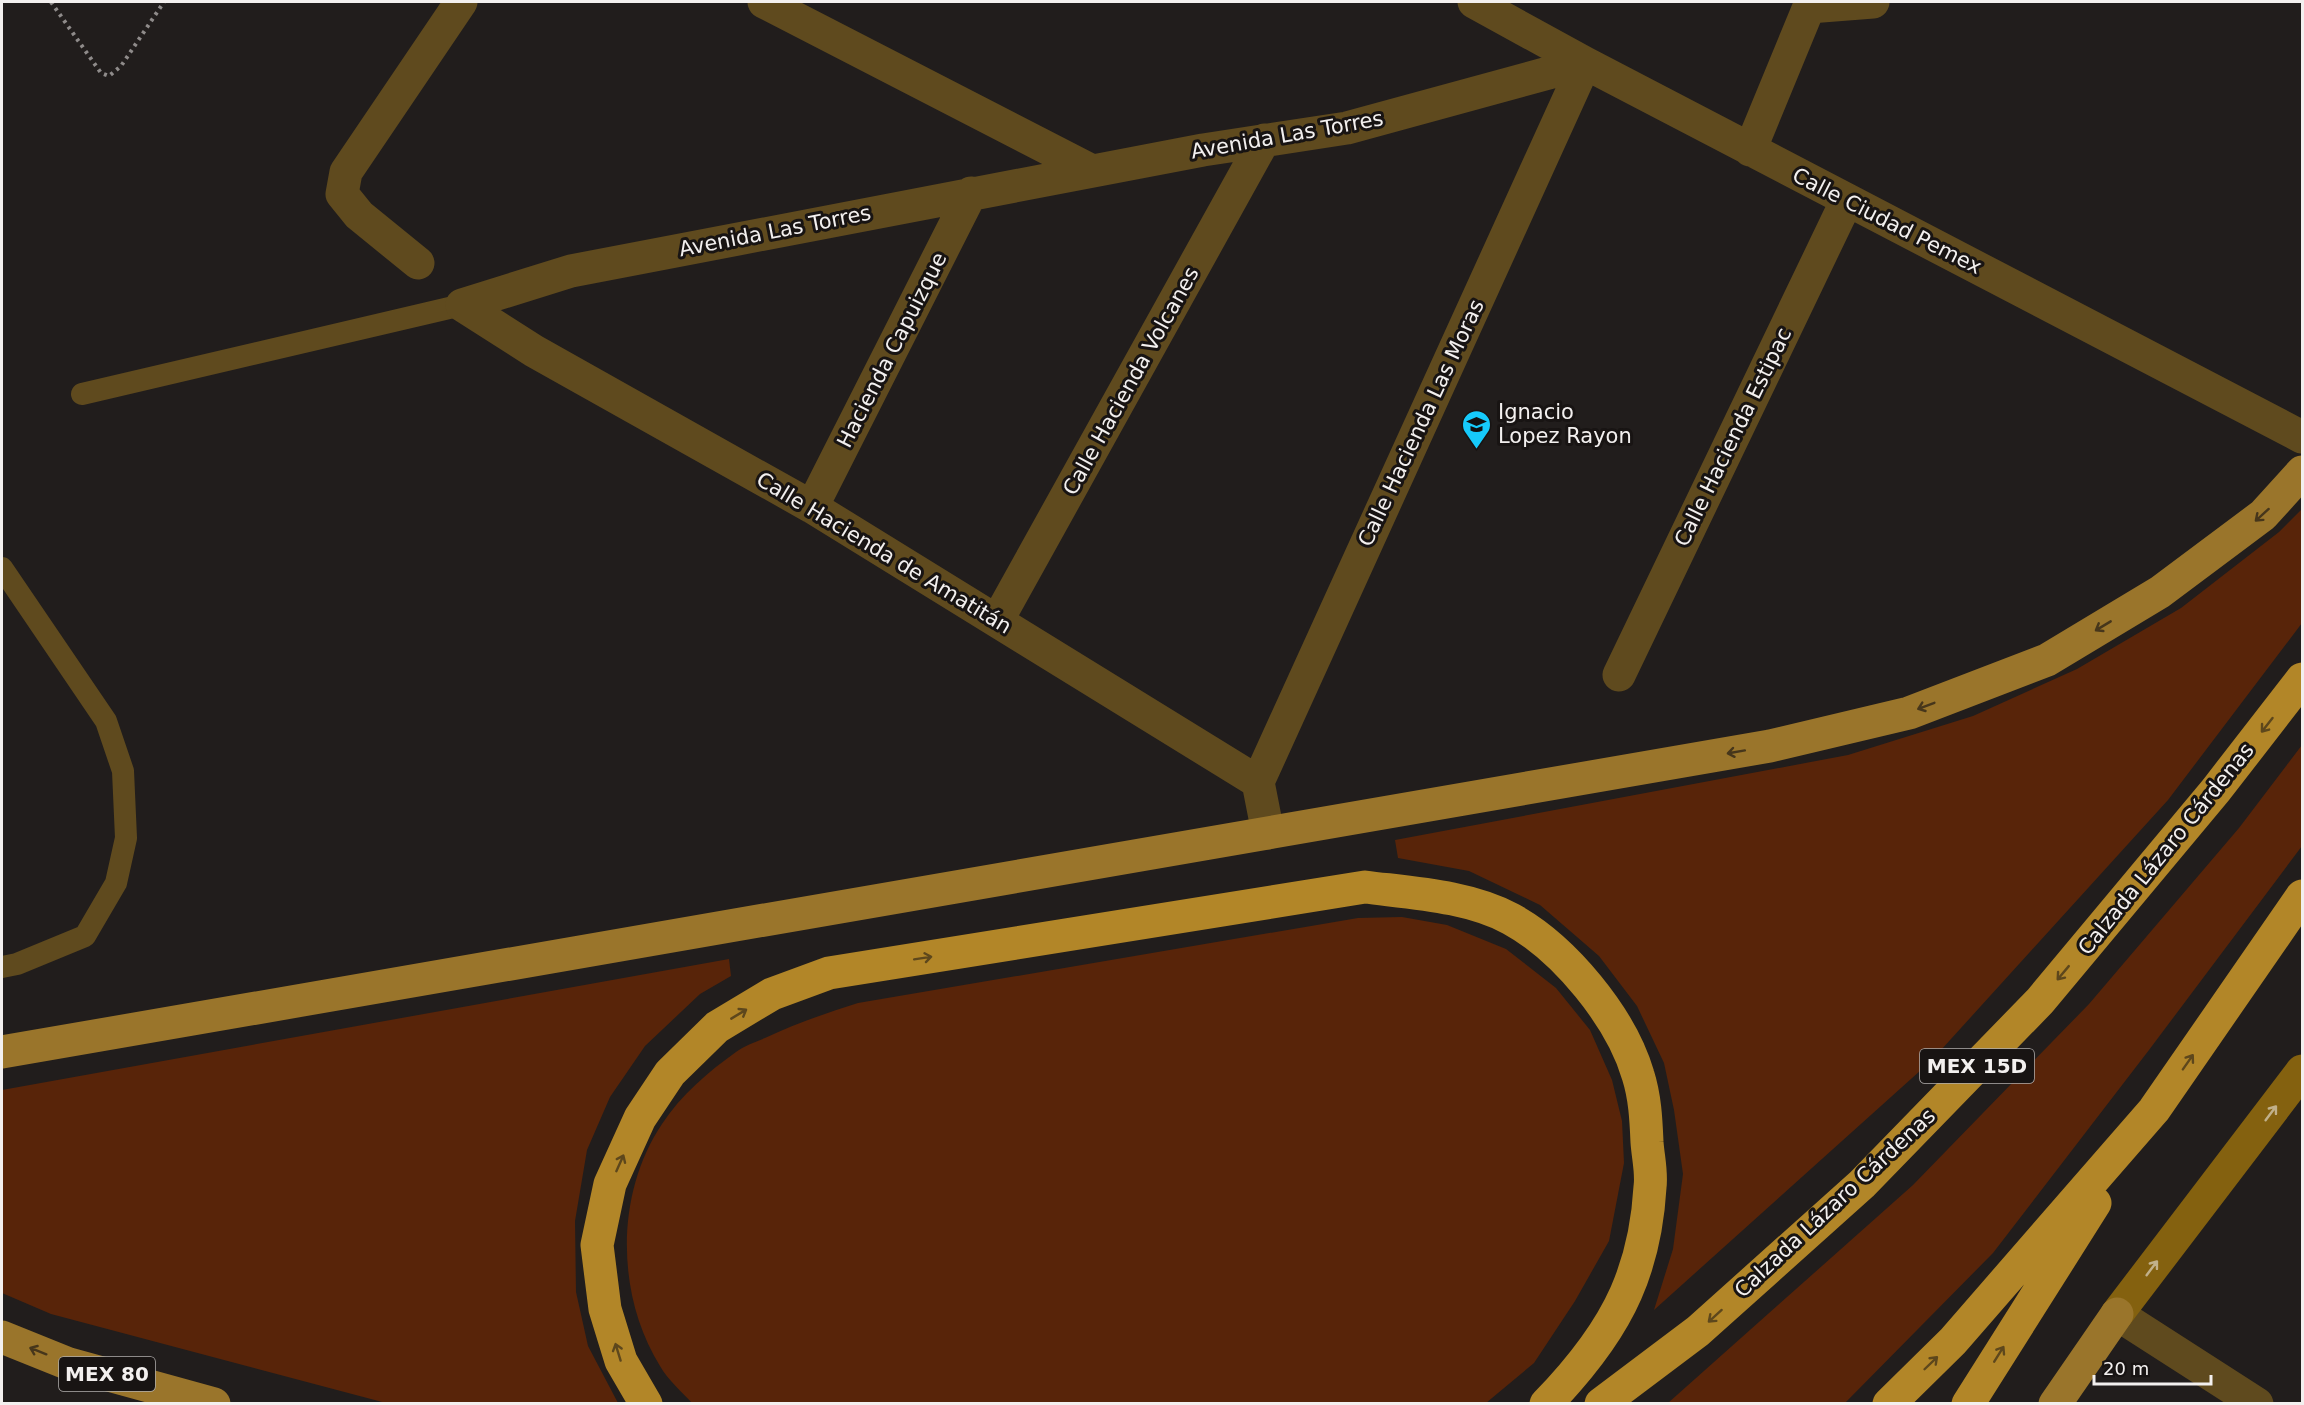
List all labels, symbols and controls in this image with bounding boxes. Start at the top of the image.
street label: Avenida Las Torres [1189,106,1385,164]
street label: Calle Ciudad Pemex [1788,163,1986,279]
street label: Avenida Las Torres [677,201,873,261]
street label: Hacienda Capuizque [832,248,952,452]
street label: Calle Hacienda Volcanes [1058,263,1204,499]
street label: Calle Hacienda Las Moras [1353,296,1489,550]
street label: Calle Hacienda Estipac [1670,324,1796,550]
place label: Ignacio Lopez Rayon [1498,400,1632,448]
school or university icon: Ignacio Lopez Rayon [1461,408,1493,450]
street label: Calle Hacienda de Amatitán [752,467,1016,639]
one-way arrow [2255,508,2270,522]
one-way arrow [2095,621,2112,633]
one-way arrow [1917,702,1935,713]
one-way arrow [2260,717,2273,733]
street label: Calzada Lázaro Cárdenas [2073,738,2259,960]
one-way arrow [1727,747,1747,758]
one-way arrow [913,952,933,963]
one-way arrow [2056,965,2070,980]
one-way arrow [730,1008,747,1020]
road number: MEX 15D [1920,1049,2034,1083]
one-way arrow [2182,1054,2194,1071]
street label: Calzada Lázaro Cárdenas [1730,1104,1940,1302]
one-way arrow [2264,1105,2277,1121]
one-way arrow [614,1155,626,1173]
one-way arrow [2146,1260,2159,1276]
one-way arrow [1708,1309,1723,1323]
one-way arrow [612,1343,623,1362]
one-way arrow [29,1345,47,1356]
one-way arrow [1993,1346,2005,1363]
scale bar [2094,1348,2211,1386]
one-way arrow [1923,1356,1938,1370]
road number: MEX 80 [59,1357,155,1391]
text: 20 m [2103,1358,2149,1379]

